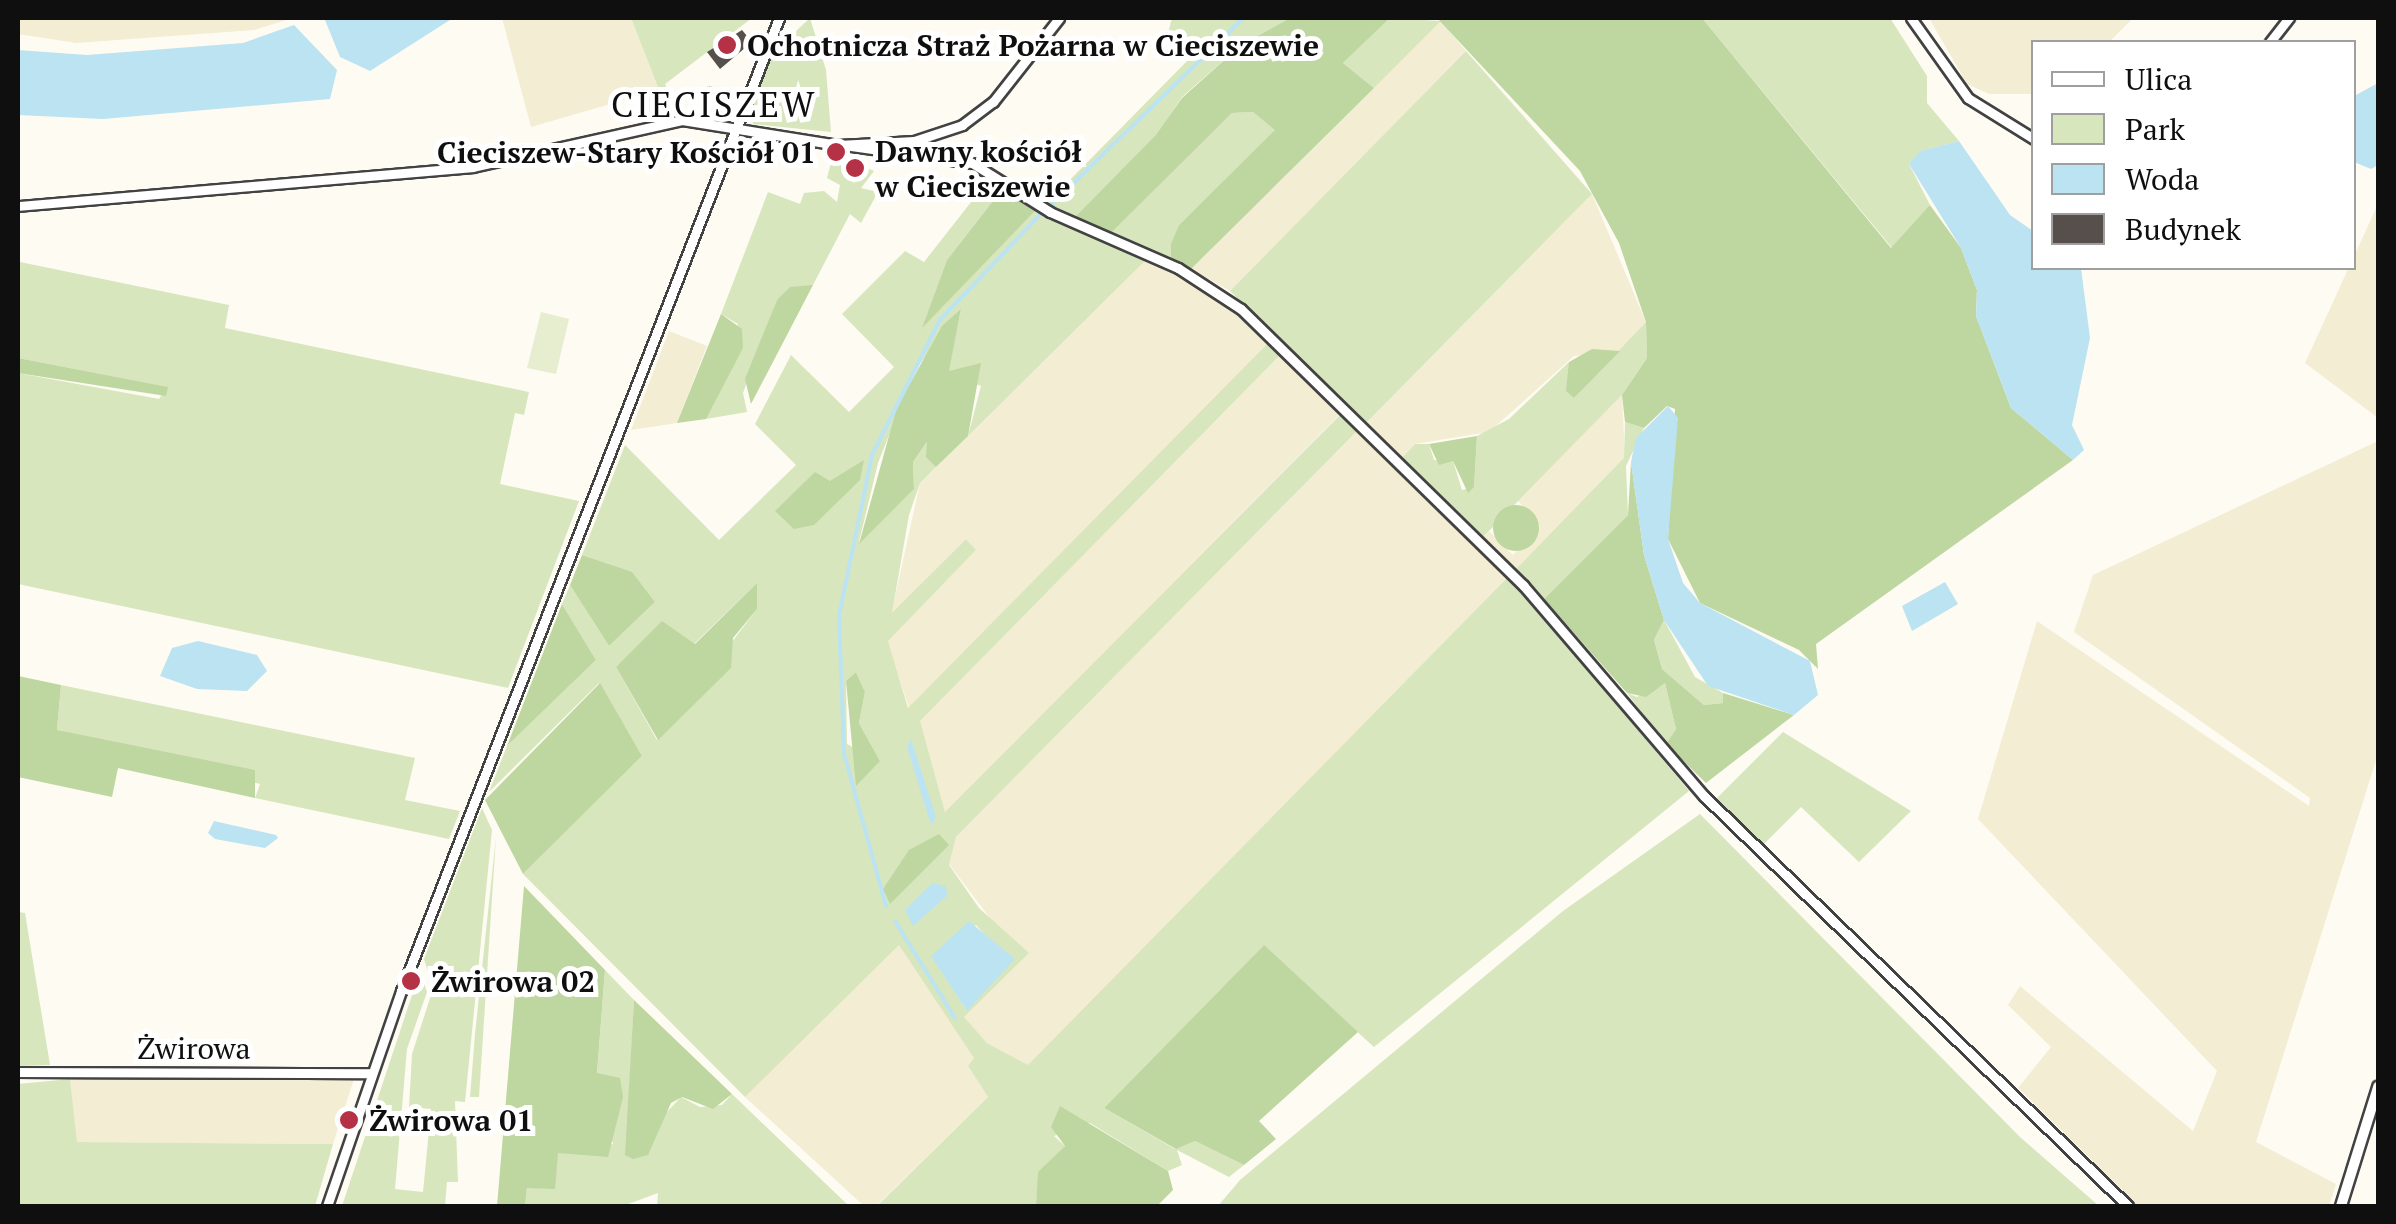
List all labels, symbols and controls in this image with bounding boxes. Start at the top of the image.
place label: Ochotnicza Straż Pożarna w Cieciszewie [747,27,1319,63]
marker: Ochotnicza Straż Pożarna w Cieciszewie [716,34,738,56]
legend [2031,40,2356,270]
text: Ulica [2125,59,2192,99]
district label: CIECISZEW [611,83,817,125]
text: Park [2125,109,2185,149]
place label: Dawny kościół w Cieciszewie [875,133,1082,204]
place label: Cieciszew-Stary Kościół 01 [437,134,816,170]
marker: Cieciszew-Stary Kościół 01 [825,141,847,163]
marker: Dawny kościół w Cieciszewie [844,157,866,179]
text: Woda [2125,159,2199,199]
text: Budynek [2125,209,2241,249]
place label: Żwirowa 02 [431,963,595,999]
marker: Żwirowa 02 [400,970,422,992]
street label: Żwirowa [137,1030,251,1066]
place label: Żwirowa 01 [369,1102,533,1138]
marker: Żwirowa 01 [338,1109,360,1131]

